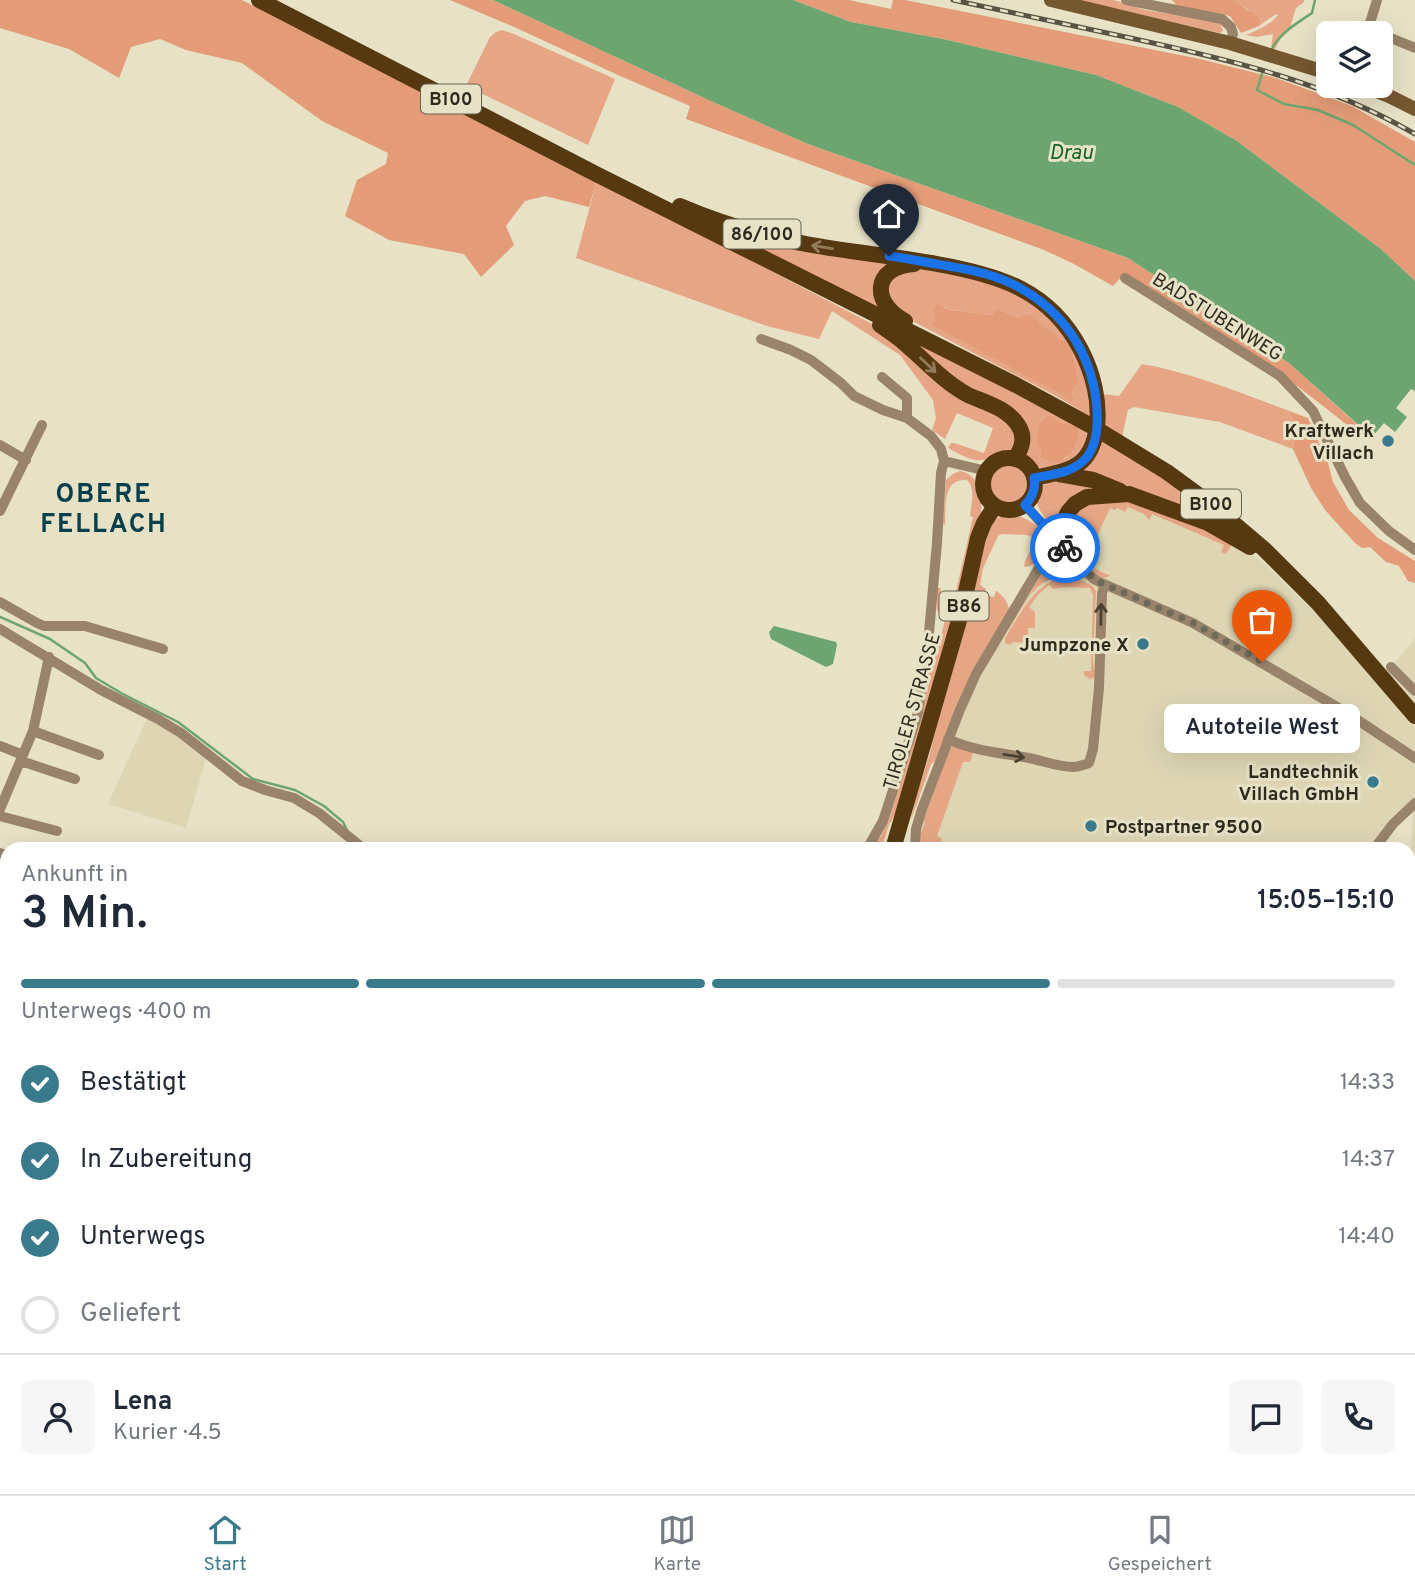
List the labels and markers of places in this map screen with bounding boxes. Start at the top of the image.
pin [859,184,919,256]
place label: Kraftwerk Villach [1285,420,1374,466]
marker: Kraftwerk Villach [1380,433,1396,449]
pin [1232,590,1292,662]
place label: Jumpzone X [1019,634,1129,658]
marker: Jumpzone X [1135,636,1151,652]
callout: Autoteile West [1164,704,1360,753]
place label: Landtechnik Villach GmbH [1238,761,1359,807]
marker: Landtechnik Villach GmbH [1365,774,1381,790]
place label: Postpartner 9500 [1105,816,1263,840]
marker: Postpartner 9500 [1083,818,1099,834]

